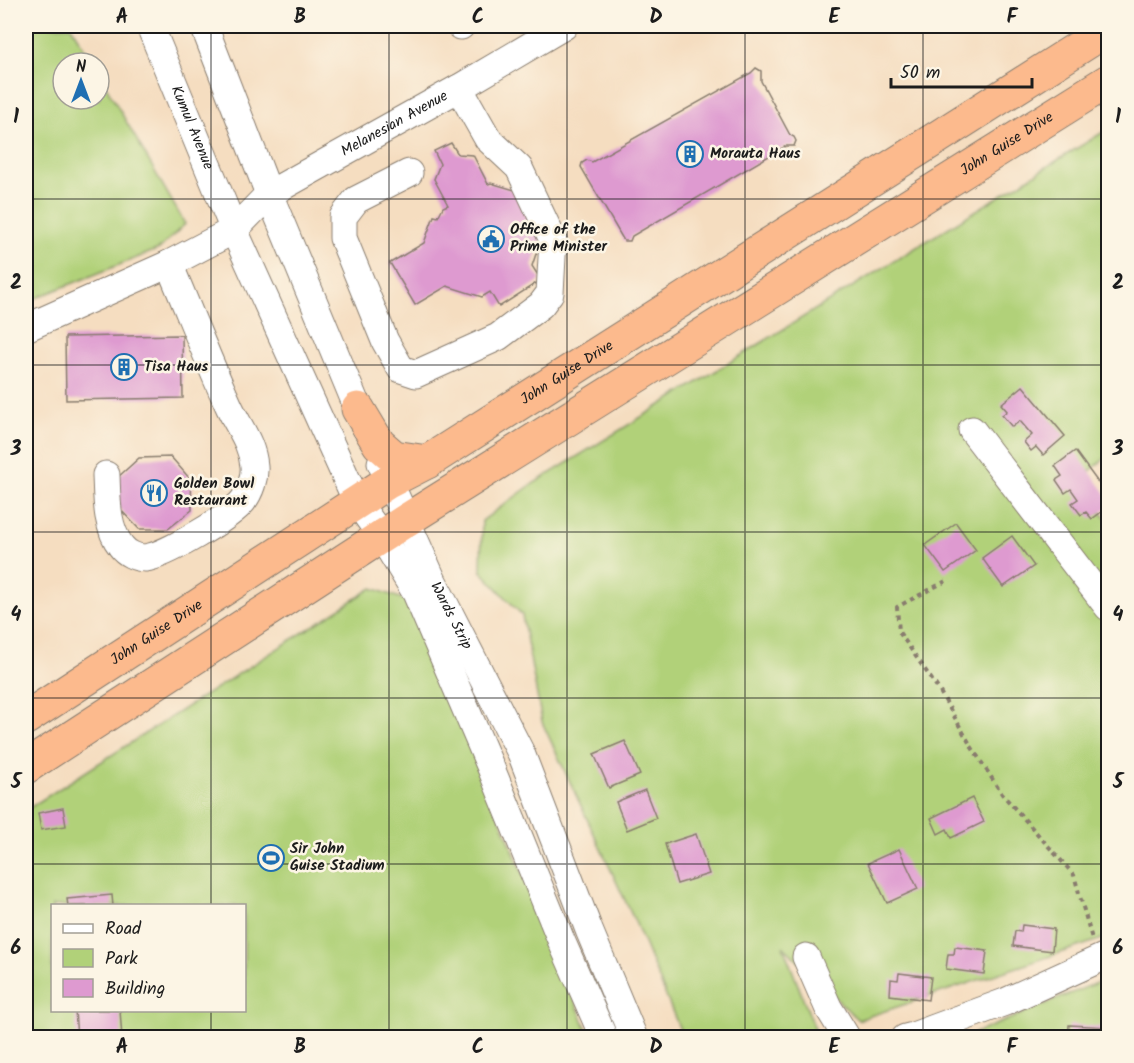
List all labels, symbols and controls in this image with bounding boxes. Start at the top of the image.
text: A [116,2,128,34]
text: B [294,2,306,34]
text: C [472,2,484,34]
text: D [649,2,663,34]
text: E [828,2,840,34]
text: F [1007,2,1019,34]
north arrow [51,51,111,111]
scale bar [891,51,1032,89]
text: N [76,55,86,80]
text: 50 m [900,59,940,88]
street label: Kumul Avenue [164,82,220,174]
street label: Melanesian Avenue [337,84,453,164]
text: 1 [13,102,19,134]
text: 1 [1115,102,1121,134]
street label: John Guise Drive [956,106,1059,183]
building icon: Morauta Haus [675,139,705,169]
place label: Morauta Haus [710,142,800,166]
place label: Office of the Prime Minister [510,218,607,259]
public building icon: Office of the Prime Minister [476,224,506,254]
text: 2 [10,268,22,300]
text: 2 [1112,268,1124,300]
street label: John Guise Drive [516,334,619,412]
building icon: Tisa Haus [109,352,139,382]
place label: Tisa Haus [144,355,208,379]
text: 3 [10,434,22,466]
text: 3 [1112,434,1124,466]
place label: Golden Bowl Restaurant [174,472,254,513]
restaurant icon: Golden Bowl Restaurant [139,478,169,508]
street label: Wards Strip [423,578,478,654]
street label: John Guise Drive [106,594,208,672]
text: 4 [11,600,22,632]
text: 4 [1113,600,1124,632]
text: 5 [10,767,23,799]
text: 5 [1112,767,1125,799]
place label: Sir John Guise Stadium [290,837,385,878]
sports icon: Sir John Guise Stadium [256,843,286,873]
legend [51,904,246,1012]
text: Road [105,915,142,944]
text: 6 [11,933,22,965]
text: 6 [1113,933,1124,965]
text: Park [105,945,138,974]
text: Building [105,975,165,1004]
text: A [116,1032,128,1063]
text: B [294,1032,306,1063]
text: C [472,1032,484,1063]
text: D [649,1032,663,1063]
text: E [828,1032,840,1063]
text: F [1007,1032,1019,1063]

